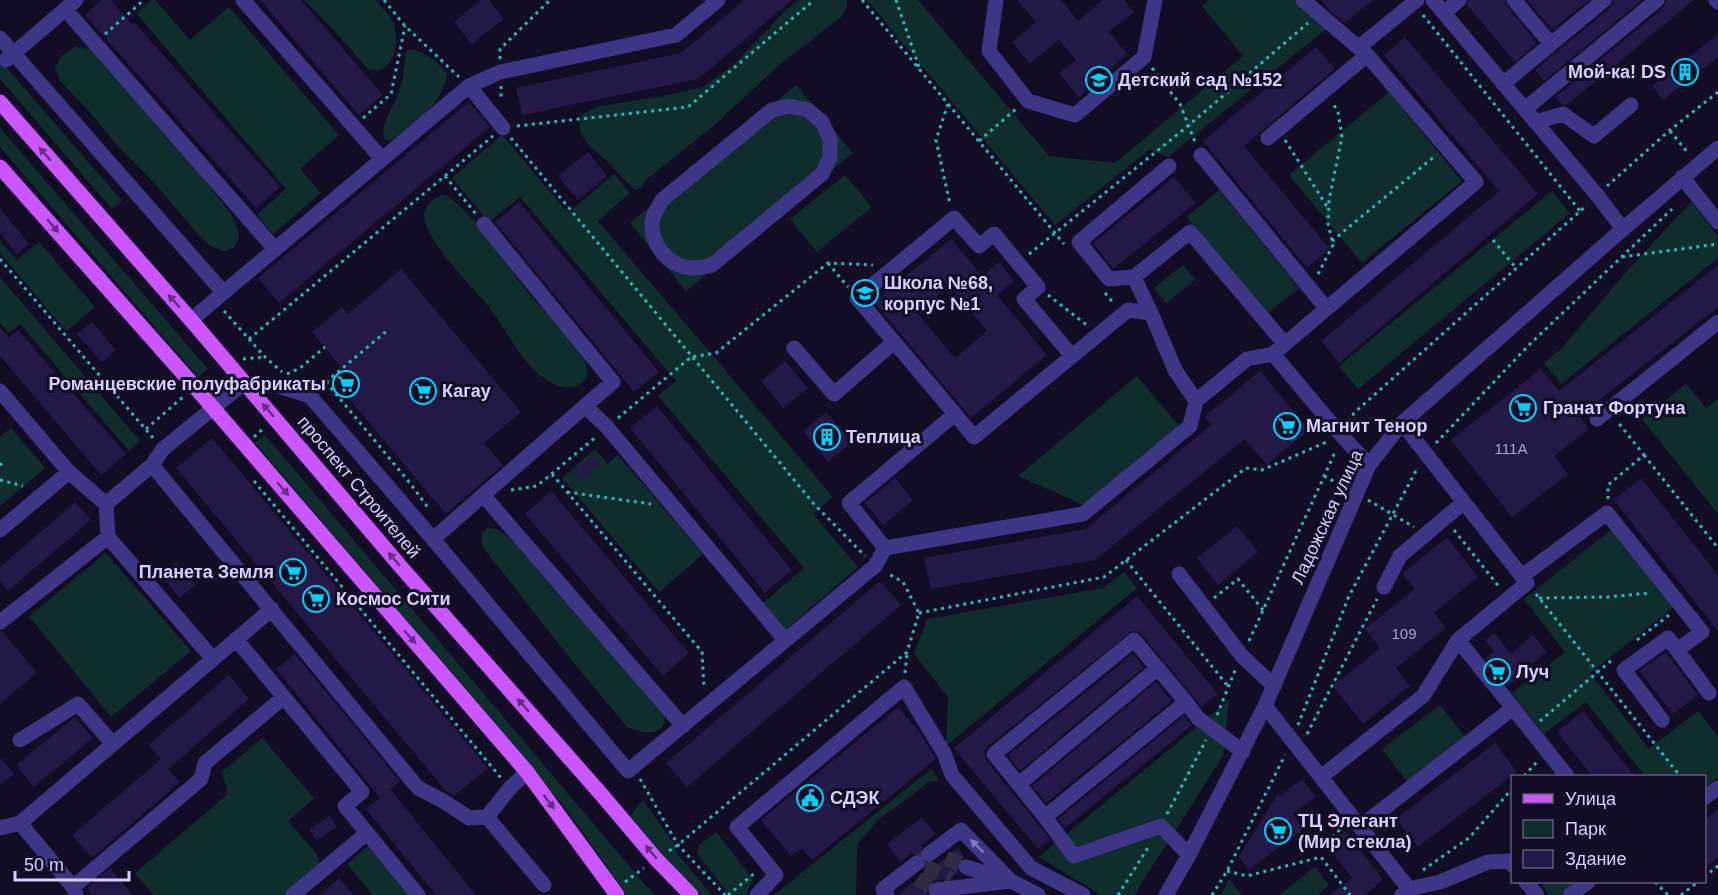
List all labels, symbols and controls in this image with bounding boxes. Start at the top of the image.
building icon: Мой-ка! DS [1670,57,1700,87]
place label: Мой-ка! DS [1568,62,1666,82]
school or university icon: Детский сад №152 [1084,65,1114,95]
place label: Детский сад №152 [1118,70,1282,90]
one-way arrow [39,147,52,162]
one-way arrow [46,218,59,233]
place label: Школа №68, корпус №1 [884,273,993,314]
school or university icon: Школа №68, корпус №1 [850,278,880,308]
one-way arrow [168,294,181,309]
supermarket icon: Романцевские полуфабрикаты [331,369,361,399]
place label: Романцевские полуфабрикаты [48,374,326,394]
supermarket icon: Кагау [408,376,438,406]
place label: Кагау [442,381,491,401]
supermarket icon: Гранат Фортуна [1508,393,1538,423]
place label: Гранат Фортуна [1543,398,1686,418]
one-way arrow [262,403,275,418]
supermarket icon: Магнит Тенор [1272,411,1302,441]
street label: проспект Строителей [294,412,424,562]
place label: Магнит Тенор [1306,416,1427,436]
building icon: Теплица [812,422,842,452]
place label: Теплица [846,427,922,447]
house number: 111А [1495,440,1527,457]
street label: Ладожская улица [1287,446,1367,587]
one-way arrow [276,481,289,496]
one-way arrow [388,552,401,567]
supermarket icon: Планета Земля [278,557,308,587]
place label: Планета Земля [139,562,274,582]
supermarket icon: Космос Сити [301,584,331,614]
place label: Космос Сити [336,589,451,609]
house number: 109 [1391,625,1417,642]
one-way arrow [403,629,416,644]
supermarket icon: Луч [1482,657,1512,687]
place label: Луч [1516,662,1549,682]
one-way arrow [516,698,529,713]
legend [1511,775,1706,883]
public building icon: СДЭК [795,783,825,813]
place label: СДЭК [830,788,880,808]
text: Улица [1565,789,1617,809]
one-way arrow [543,794,555,810]
place label: ТЦ Элегант (Мир стекла) [1298,811,1412,852]
supermarket icon: ТЦ Элегант (Мир стекла) [1263,816,1293,846]
text: Парк [1565,819,1606,839]
one-way arrow [970,838,984,853]
scale bar [15,844,129,882]
one-way arrow [645,845,658,860]
text: Здание [1565,849,1626,869]
text: 50 m [24,855,64,875]

